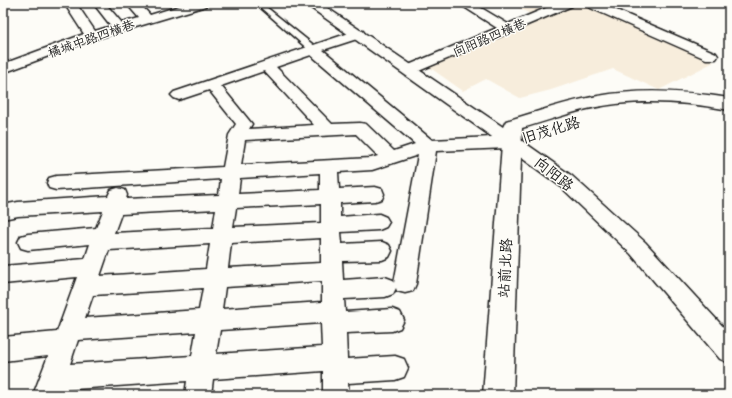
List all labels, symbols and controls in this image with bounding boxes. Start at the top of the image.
street label: 向阳路四横巷 [450,15,528,60]
street label: 橘城中路四横巷 [46,17,137,60]
street label: 旧茂化路 [520,113,582,147]
street label: 向阳路 [531,153,577,195]
street label: 站前北路 [494,238,516,298]

